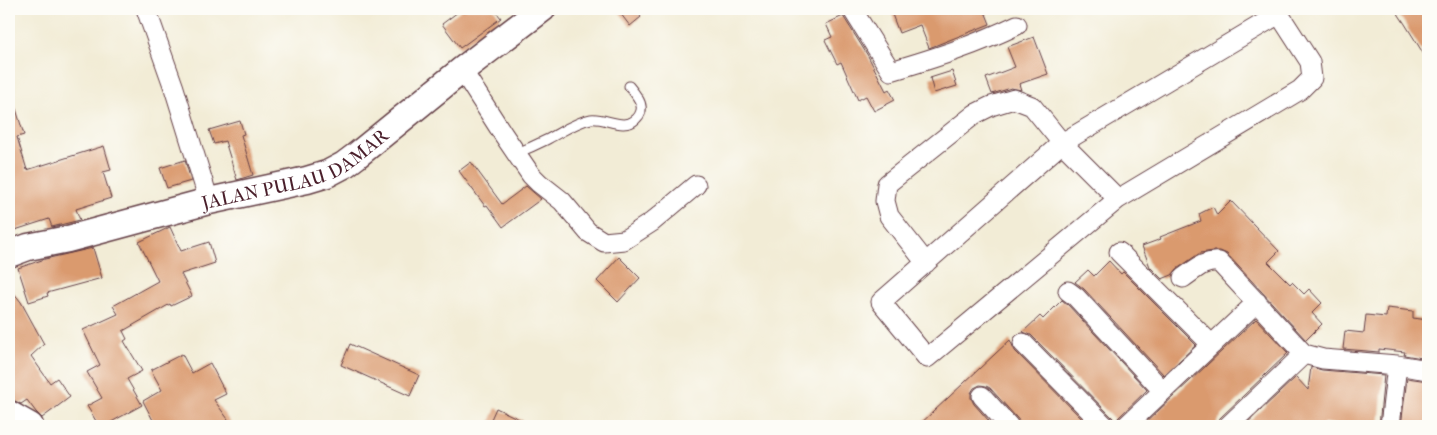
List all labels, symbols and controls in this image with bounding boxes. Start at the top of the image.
street label: JALAN PULAU DAMAR [197,124,394,215]

